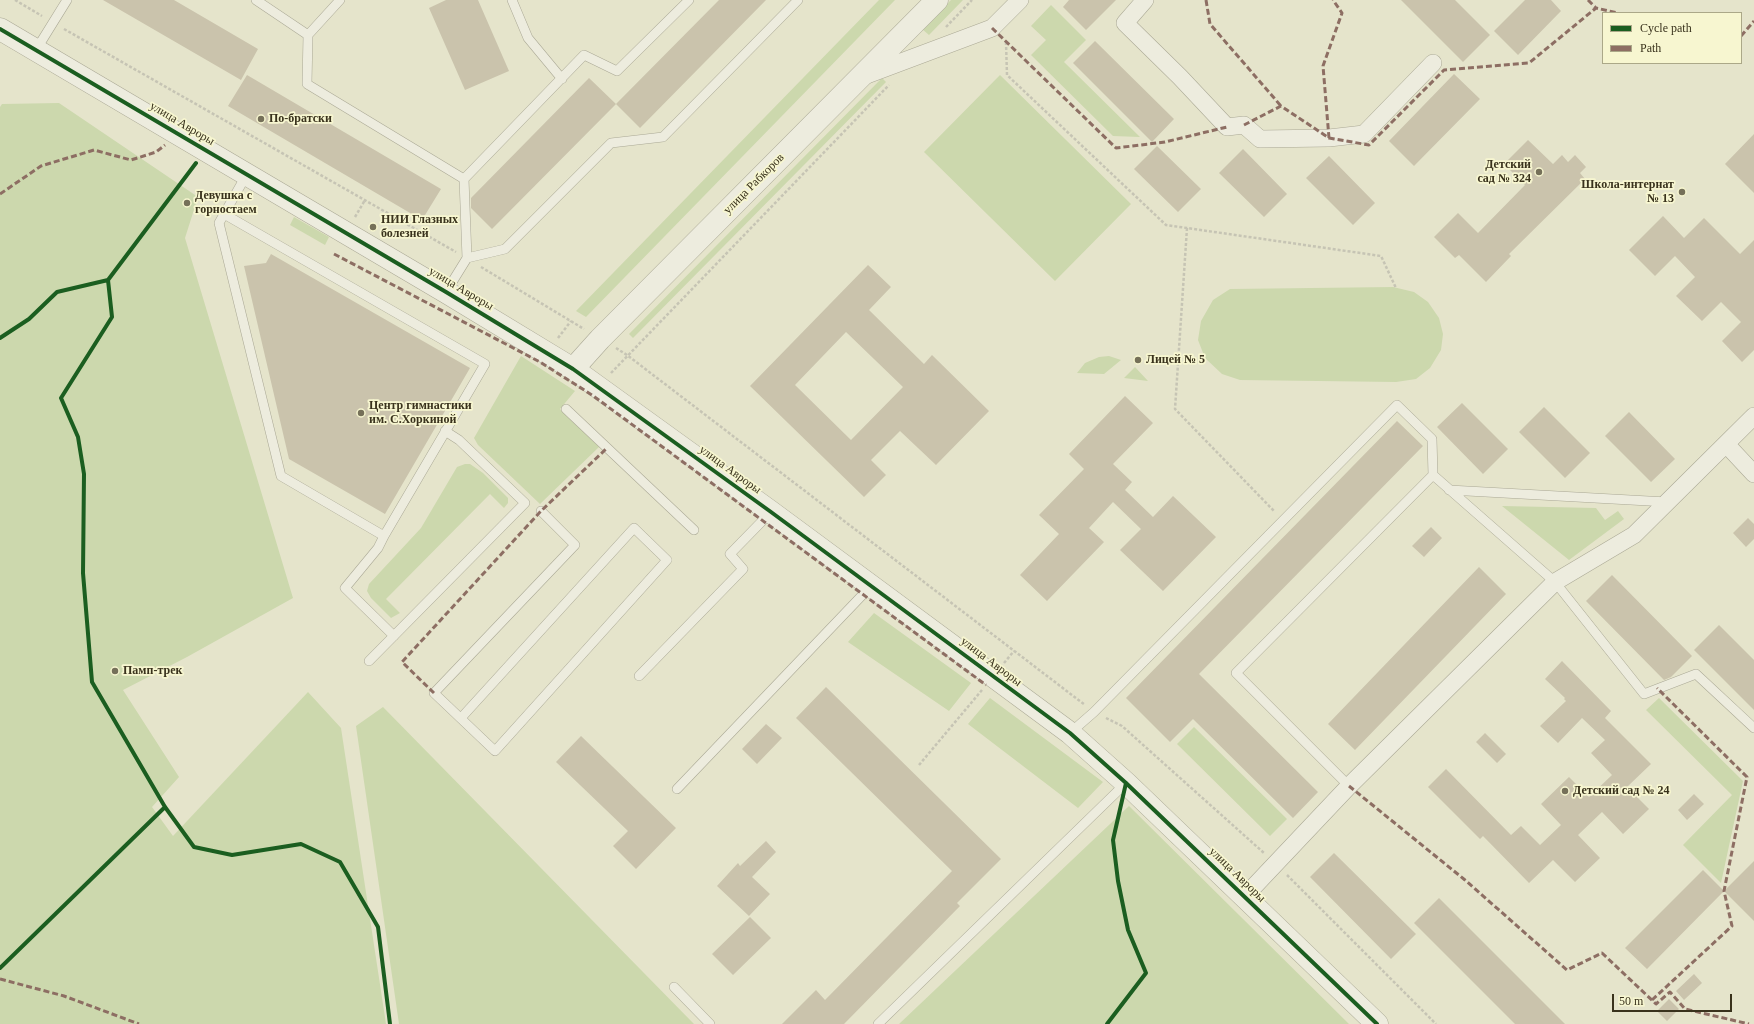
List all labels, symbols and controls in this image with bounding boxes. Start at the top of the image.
legend [1602,12,1742,64]
text: Cycle path [1640,21,1692,35]
text: Path [1640,41,1661,55]
street label: улица Авроры [147,99,217,149]
place label: По-братски [269,112,332,126]
marker: По-братски [256,114,266,124]
street label: улица Рабкоров [721,151,787,217]
place label: Детский сад № 324 [1477,158,1531,186]
marker: Детский сад № 324 [1534,167,1544,177]
place label: Школа-интернат № 13 [1581,178,1674,206]
marker: Школа-интернат № 13 [1677,187,1687,197]
place label: Девушка с горностаем [195,189,257,217]
marker: Девушка с горностаем [182,198,192,208]
place label: НИИ Глазных болезней [381,213,458,241]
marker: НИИ Глазных болезней [368,222,378,232]
street label: улица Авроры [426,264,496,314]
place label: Лицей № 5 [1146,353,1205,367]
marker: Лицей № 5 [1133,355,1143,365]
place label: Центр гимнастики им. С.Хоркиной [369,399,472,427]
marker: Центр гимнастики им. С.Хоркиной [356,408,366,418]
street label: улица Авроры [696,443,764,497]
street label: улица Авроры [958,634,1024,690]
place label: Памп-трек [123,664,182,678]
marker: Памп-трек [110,666,120,676]
place label: Детский сад № 24 [1573,784,1669,798]
marker: Детский сад № 24 [1560,786,1570,796]
street label: улица Авроры [1206,844,1268,906]
scale bar [1614,986,1734,1012]
text: 50 m [1619,994,1643,1008]

